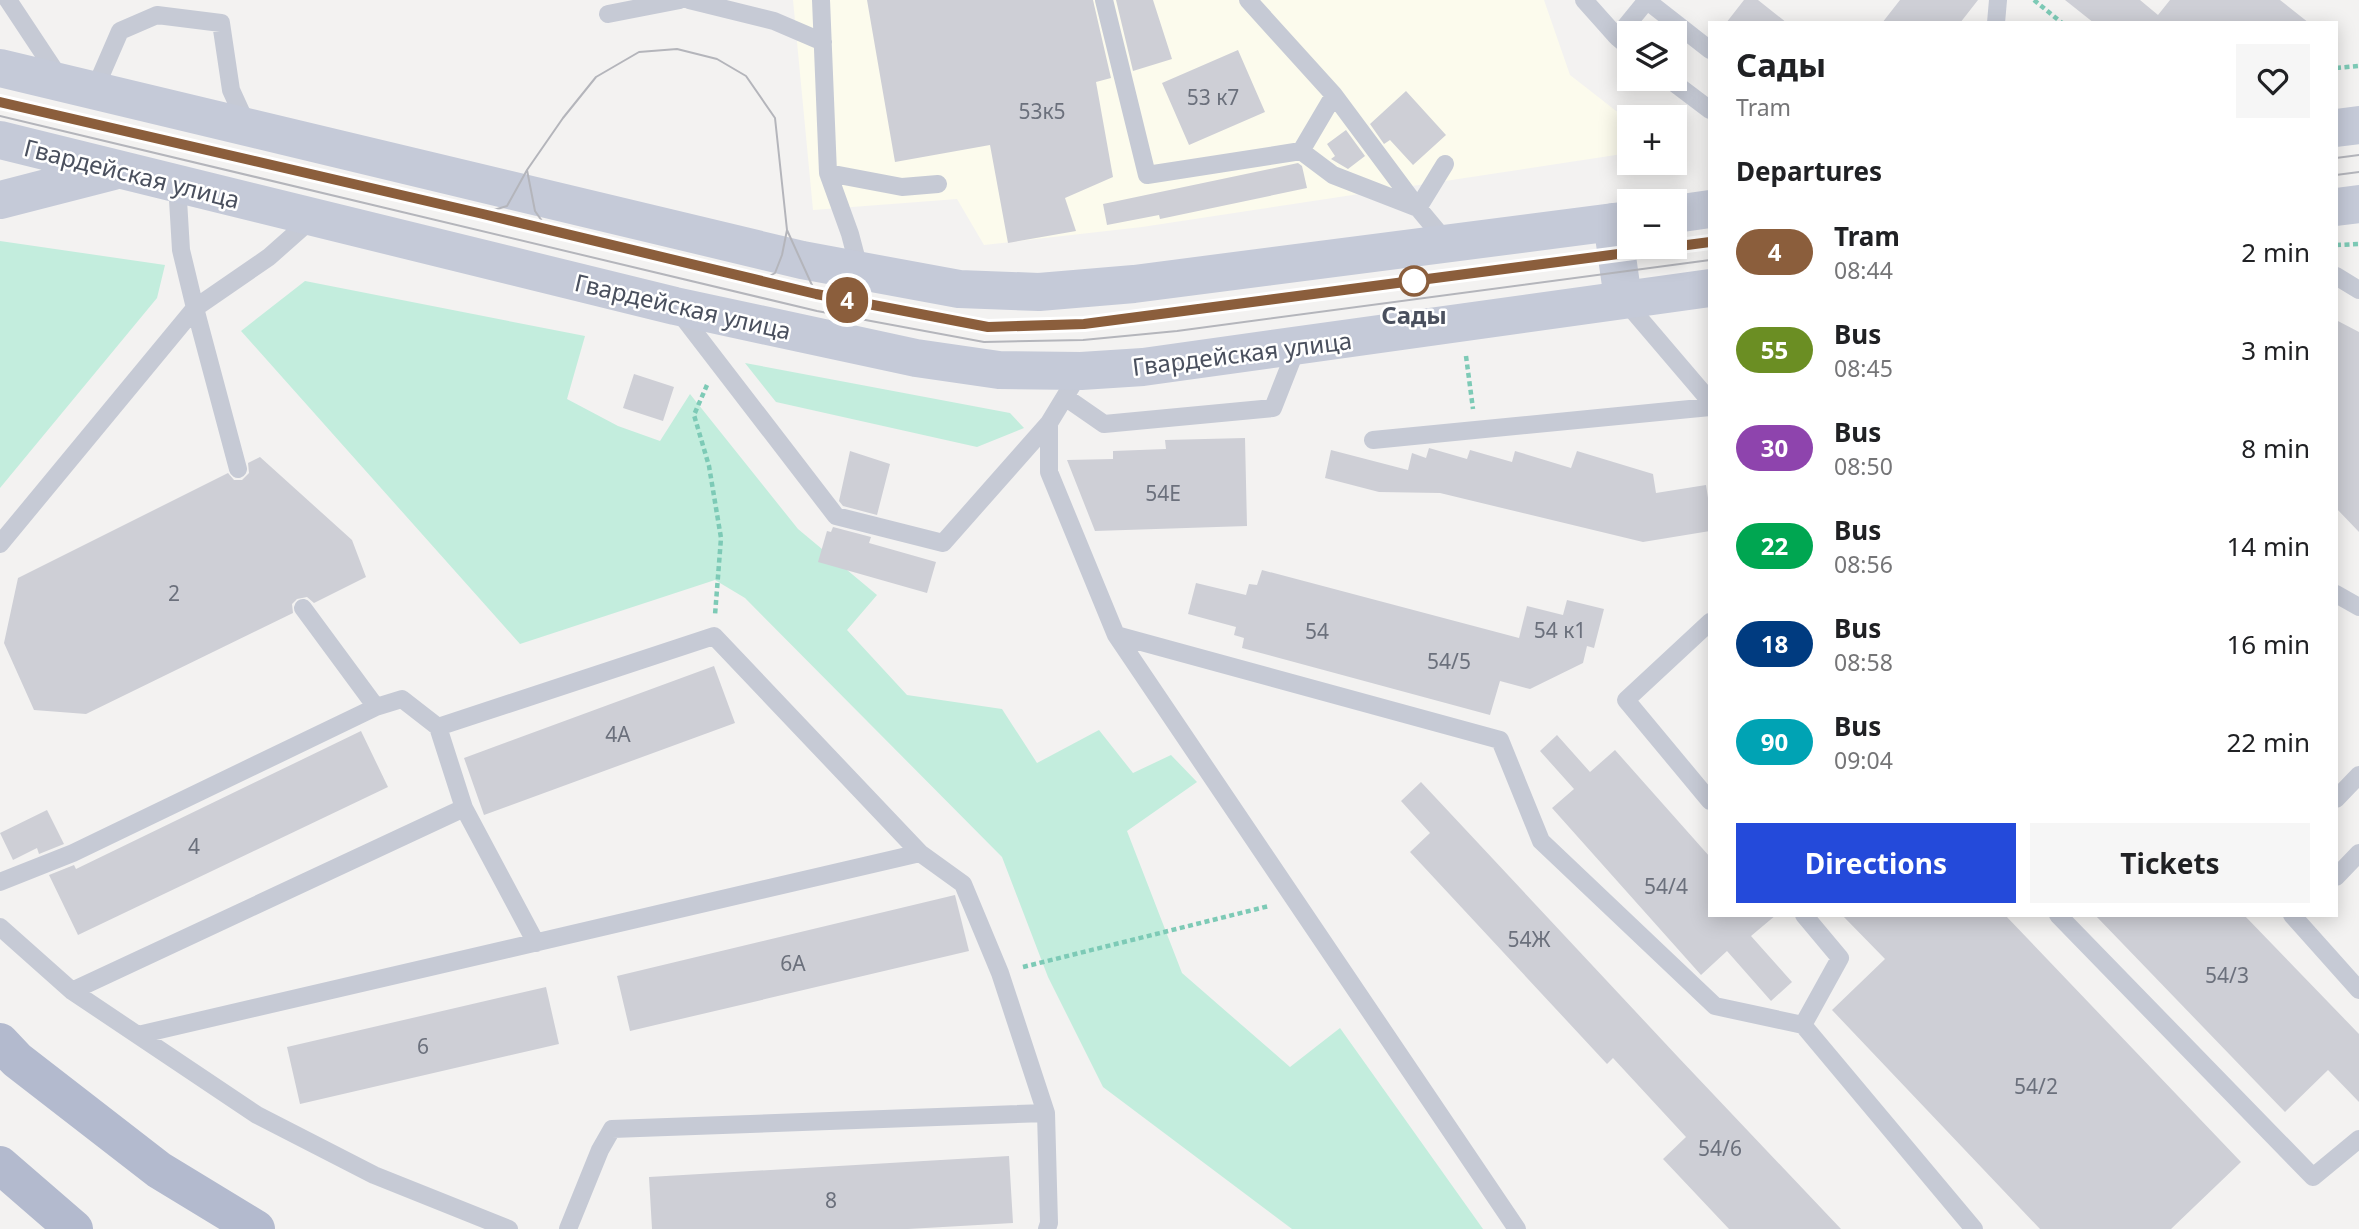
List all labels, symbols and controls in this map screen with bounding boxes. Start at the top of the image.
map controls [1617,21,1687,259]
button: layers [1617,21,1687,91]
text: Сады [1736,42,1826,87]
button: heart [2236,44,2310,118]
house number: 53 к7 [1187,83,1239,111]
text: Tram [1736,91,1791,123]
house number: 53к5 [1018,97,1066,125]
button: + [1617,105,1687,175]
street label: Гвардейская улица [21,130,243,216]
text: Departures [1736,153,1882,189]
button: − [1617,189,1687,259]
text: Tram [1834,218,1900,254]
text: 2 min [2241,234,2310,270]
text: 4 [1768,235,1781,268]
text: 08:44 [1834,254,1893,286]
street label: Гвардейская улица [572,265,794,347]
marker: Сады [1399,266,1429,296]
line badge: 4 [824,277,870,323]
text: 4 [840,283,854,316]
place label: Сады [1381,298,1447,331]
text: Bus [1834,316,1881,352]
street label: Гвардейская улица [1130,323,1354,383]
text: 3 min [2241,332,2310,368]
text: 55 [1761,333,1788,366]
text: 08:45 [1834,352,1893,384]
text: Bus [1834,414,1881,450]
text: 8 min [2241,430,2310,466]
text: 30 [1761,431,1788,464]
text: 08:50 [1834,450,1893,482]
house number: 54Е [1145,479,1181,507]
text: Bus [1834,512,1881,548]
text: 14 min [2226,528,2310,564]
text: 22 [1761,529,1788,562]
text: 08:56 [1834,548,1893,580]
house number: 2 [168,579,180,607]
text: Bus [1834,610,1881,646]
house number: 54 к1 [1534,616,1586,644]
house number: 54 [1305,617,1329,645]
text: 16 min [2226,626,2310,662]
text: 18 [1761,627,1788,660]
text: 08:58 [1834,646,1893,678]
house number: 54/5 [1427,647,1471,675]
text: Bus [1834,708,1881,744]
house number: 4А [605,720,631,748]
text: 22 min [2226,724,2310,760]
text: 90 [1761,725,1788,758]
text: 09:04 [1834,744,1893,776]
button: Directions [1736,823,2016,903]
button: Tickets [2030,823,2310,903]
house number: 4 [188,832,200,860]
house number: 54/4 [1644,872,1688,900]
house number: 54Ж [1507,925,1551,953]
house number: 6А [780,949,806,977]
house number: 54/3 [2205,961,2249,989]
house number: 6 [417,1032,429,1060]
house number: 54/2 [2014,1072,2058,1100]
house number: 54/6 [1698,1134,1742,1162]
house number: 8 [825,1186,837,1214]

